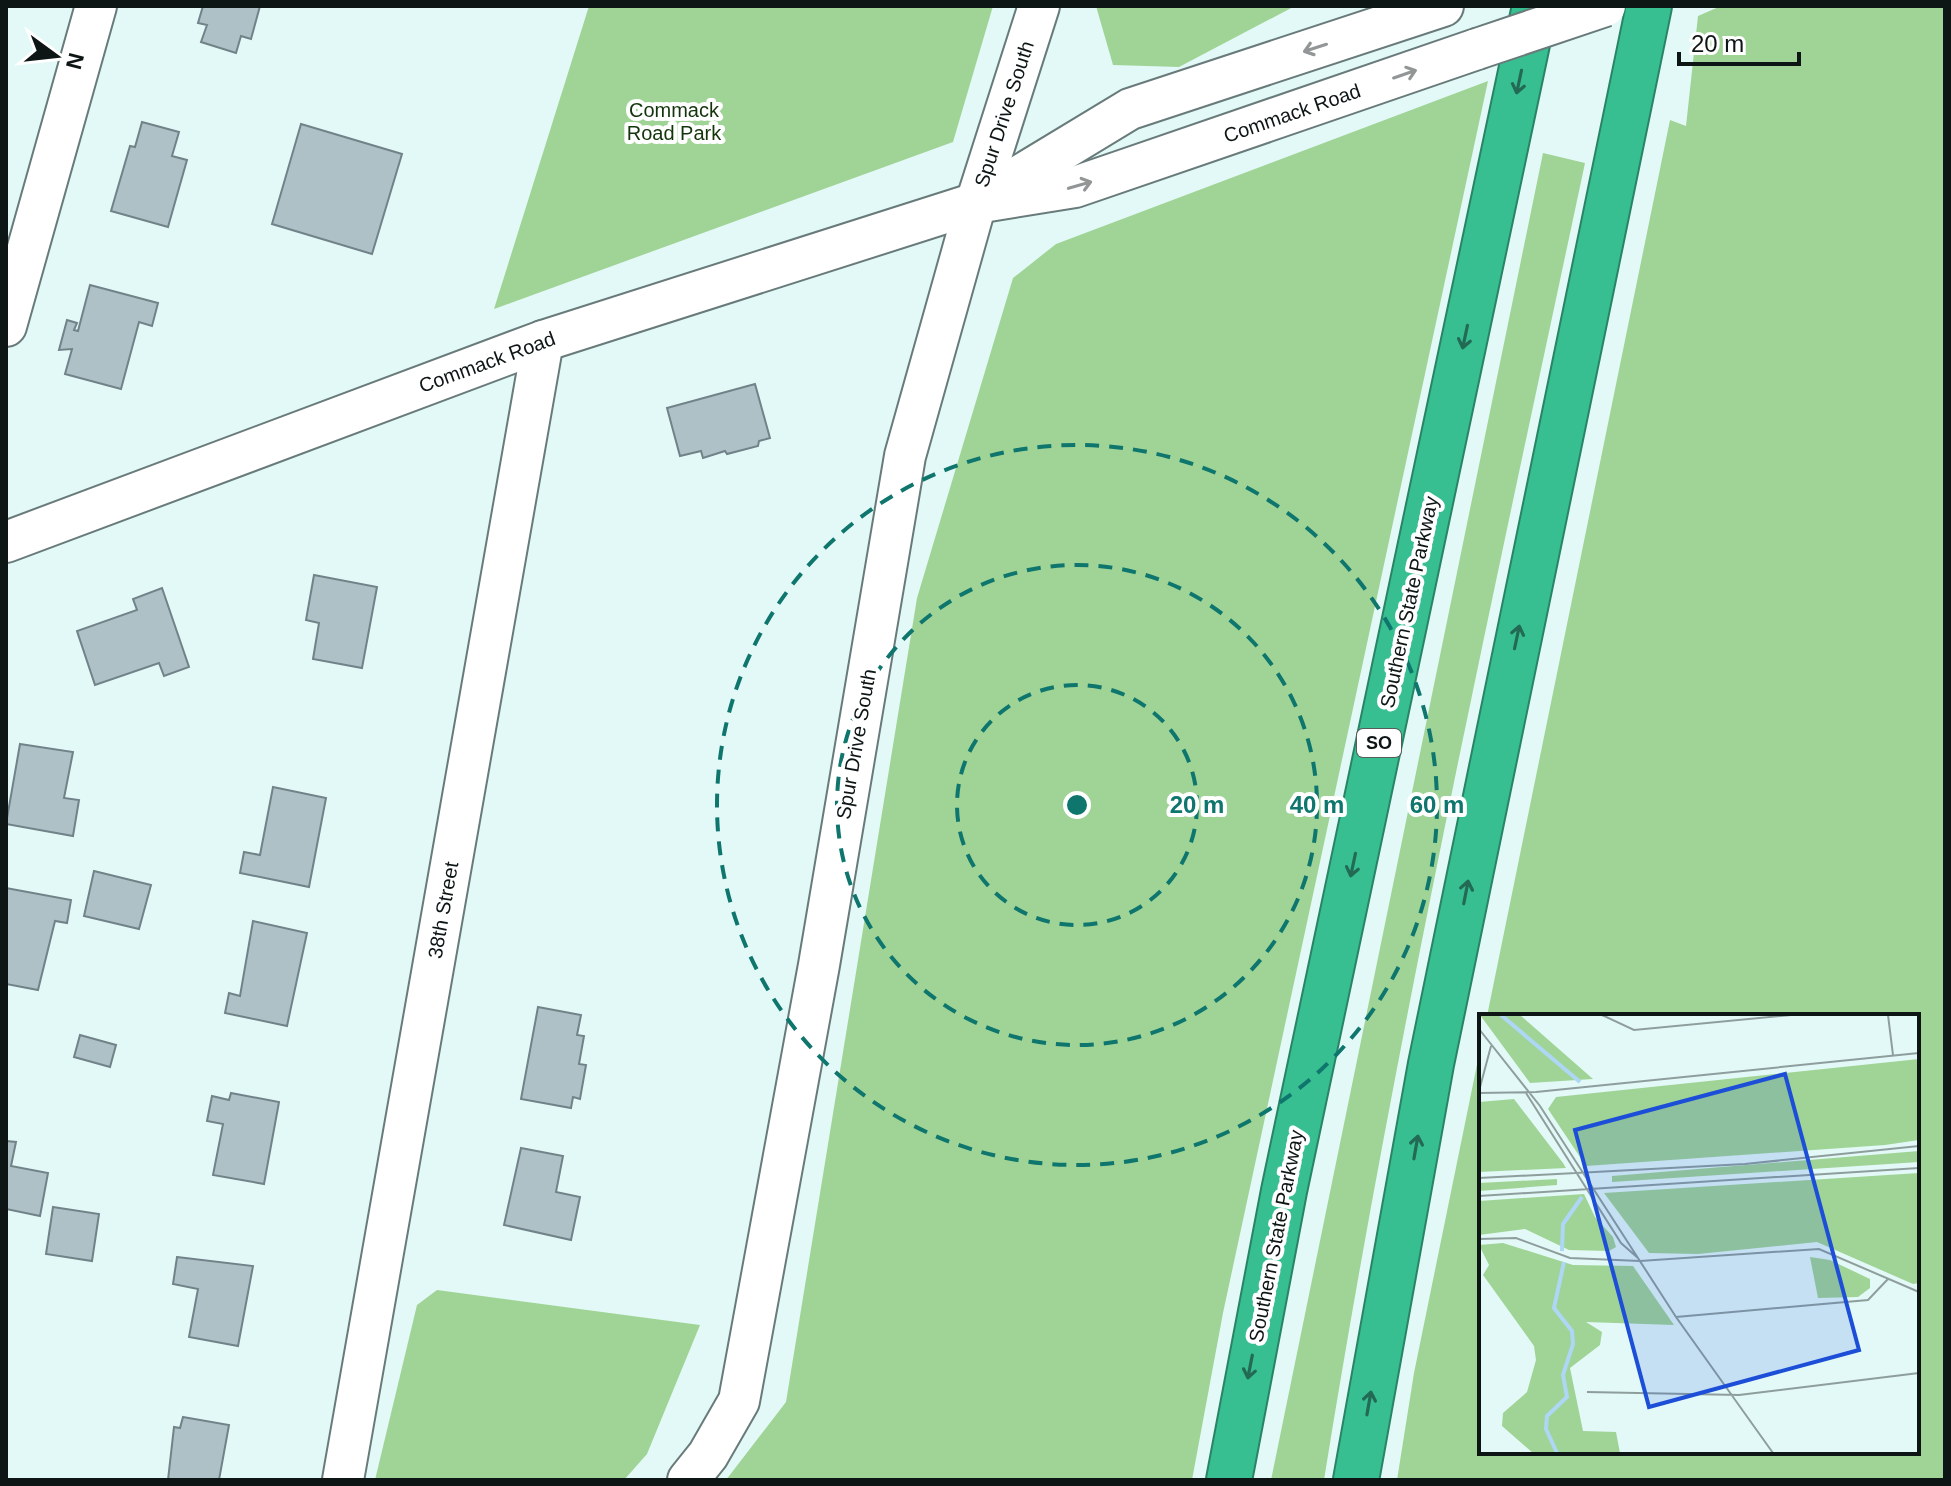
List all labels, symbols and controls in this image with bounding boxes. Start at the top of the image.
north arrow [16,16,96,96]
scale bar [1679,16,1799,66]
text: 20 m [1691,30,1744,57]
street label: Spur Drive South [970,38,1038,190]
one-way arrow [1303,41,1328,56]
text: N [61,50,89,72]
one-way arrow [1393,65,1418,80]
one-way arrow [1511,69,1526,95]
street label: Commack Road [1221,79,1363,147]
park label: Commack Road Park [627,99,722,144]
one-way arrow [1066,177,1092,192]
one-way arrow [1457,324,1472,349]
street label: Commack Road [416,327,558,397]
street label: Southern State Parkway [1376,494,1442,710]
one-way arrow [1510,625,1525,651]
street label: Spur Drive South [832,667,880,821]
road number: SO [1357,729,1401,757]
centre of rings [1063,791,1091,819]
text: 20 m [1170,791,1224,818]
text: 40 m [1290,791,1344,818]
text: 60 m [1410,791,1464,818]
one-way arrow [1345,852,1360,877]
street label: 38th Street [424,859,462,960]
one-way arrow [1459,880,1474,905]
inset map [1479,1014,1919,1454]
street label: Southern State Parkway [1245,1128,1307,1344]
one-way arrow [1409,1135,1424,1161]
one-way arrow [1242,1353,1257,1379]
one-way arrow [1363,1391,1378,1416]

